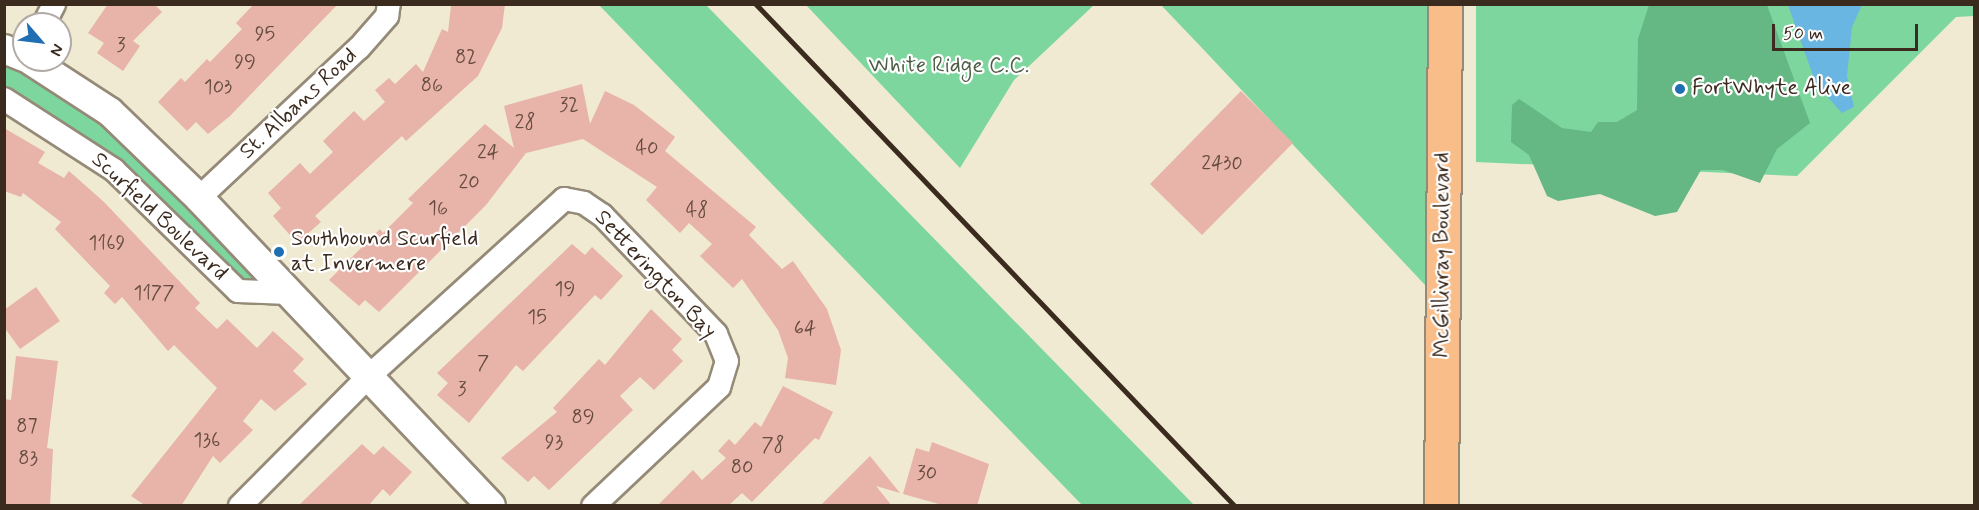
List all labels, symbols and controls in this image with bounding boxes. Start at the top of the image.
north arrow [12,12,72,72]
scale bar [1775,12,1920,50]
house number: 95 [255,22,275,46]
text: 50 m [1783,22,1823,46]
house number: 3 [116,33,126,57]
text: N [45,40,68,59]
street label: St. Albans Road [235,43,363,165]
house number: 82 [455,45,477,69]
house number: 99 [234,50,256,74]
park label: White Ridge C.C. [869,54,1029,80]
house number: 86 [421,73,443,97]
house number: 103 [204,75,232,99]
place label: FortWhyte Alive [1692,76,1852,102]
marker: FortWhyte Alive [1673,82,1687,96]
house number: 32 [559,93,579,117]
house number: 28 [515,110,535,134]
house number: 40 [635,136,659,160]
house number: 24 [477,140,499,164]
street label: Scurfield Boulevard [86,148,232,286]
house number: 2430 [1201,151,1243,175]
street label: McGillivray Boulevard [1430,154,1456,356]
house number: 20 [458,170,480,194]
house number: 16 [428,196,448,220]
house number: 48 [686,198,708,222]
street label: Setterington Bay [588,205,722,345]
place label: Southbound Scurfield at Invermere [291,226,478,278]
house number: 1169 [89,231,125,255]
marker: Southbound Scurfield at Invermere [272,245,286,259]
house number: 19 [555,277,575,301]
house number: 1177 [134,281,174,305]
house number: 15 [527,305,547,329]
house number: 64 [794,316,816,340]
house number: 7 [477,351,489,375]
house number: 3 [457,377,467,401]
house number: 89 [571,405,595,429]
house number: 87 [16,414,38,438]
house number: 136 [194,428,220,452]
house number: 93 [545,430,563,454]
house number: 78 [761,433,785,457]
house number: 83 [18,446,38,470]
house number: 80 [731,455,753,479]
house number: 30 [917,461,937,485]

